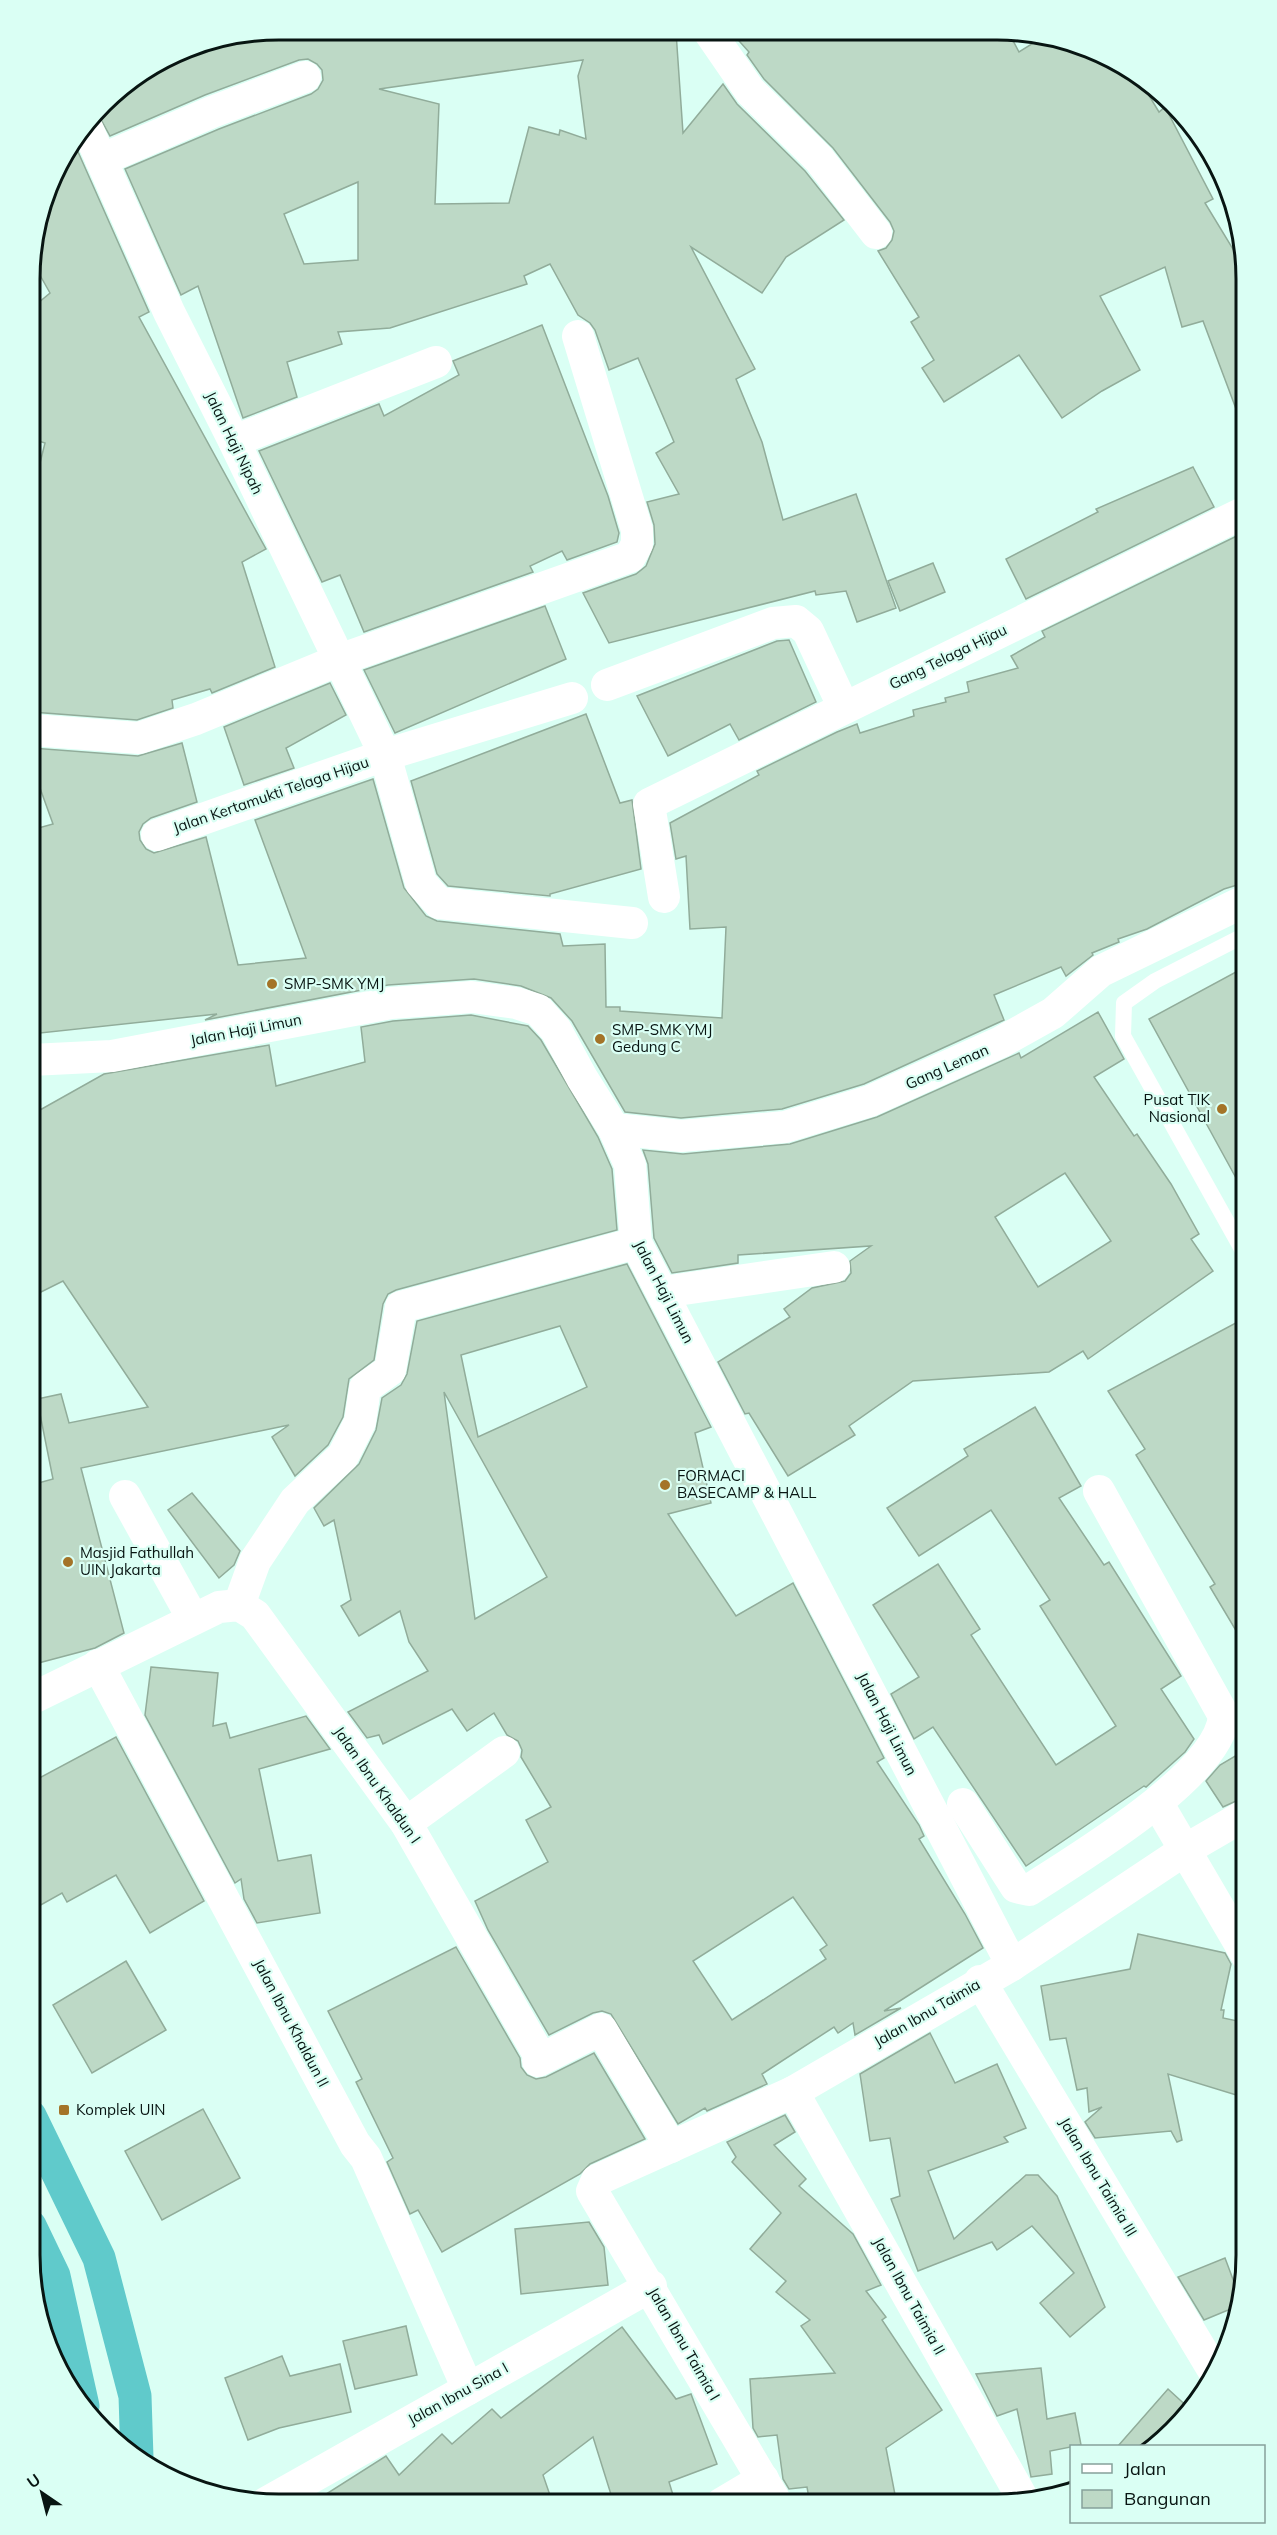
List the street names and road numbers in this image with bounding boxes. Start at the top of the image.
street label: Jalan Haji Nipah [201,388,268,497]
street label: Gang Telaga Hijau [886,620,1010,693]
street label: Jalan Kertamukti Telaga Hijau [170,752,371,837]
street label: Jalan Haji Limun [189,1009,303,1050]
street label: Gang Leman [902,1040,991,1093]
street label: Jalan Haji Limun [630,1237,699,1346]
street label: Jalan Haji Limun [853,1669,922,1778]
street label: Jalan Ibnu Khaldun I [330,1723,425,1847]
street label: Jalan Ibnu Khaldun II [250,1955,333,2090]
street label: Jalan Ibnu Taimia [870,1974,983,2051]
street label: Jalan Ibnu Taimia III [1055,2114,1141,2240]
street label: Jalan Ibnu Taimia II [869,2234,950,2358]
street label: Jalan Ibnu Taimia I [644,2284,725,2404]
street label: Jalan Ibnu Sina I [404,2358,511,2429]

